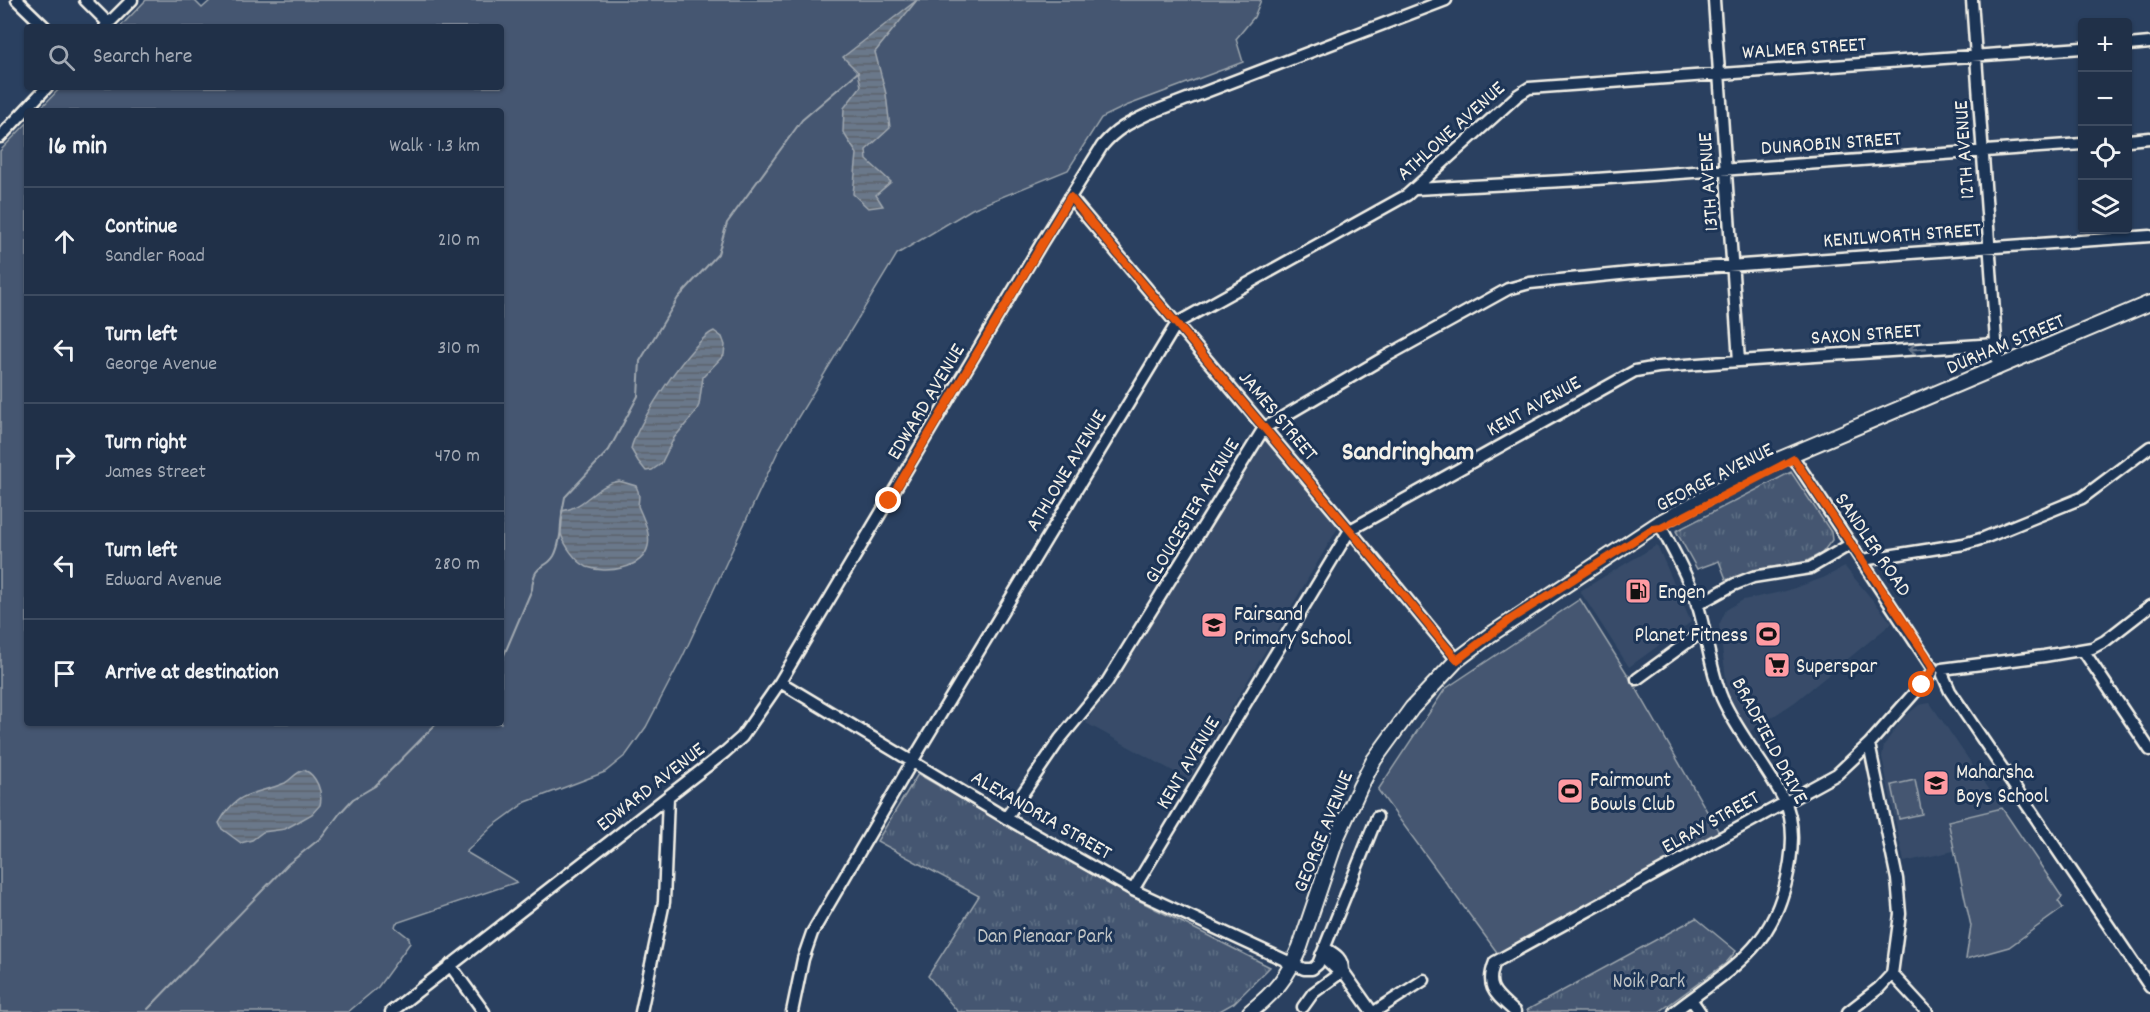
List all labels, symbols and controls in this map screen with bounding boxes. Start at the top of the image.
map controls [2078,18,2132,234]
button: + [2078,18,2132,72]
search box [24,24,504,90]
street label: WALMER STREET [1741,31,1868,69]
icon: search [45,41,78,74]
text: Search here [93,42,192,73]
button: − [2078,72,2132,126]
street label: ATHLONE AVENUE [1391,75,1513,189]
street label: 12TH AVENUE [1948,99,1984,200]
street label: DUNROBIN STREET [1760,125,1903,165]
button: locate [2078,126,2132,180]
text: 16 min [48,129,107,166]
street label: 13TH AVENUE [1692,131,1728,232]
text: Walk · 1.3 km [389,133,480,161]
button: layers [2078,180,2132,234]
text: Continue [105,212,177,243]
street label: KENILWORTH STREET [1822,216,1983,257]
icon: ahead [48,225,81,258]
text: 210 m [438,227,480,255]
text: Sandler Road [105,243,205,271]
street label: DURHAM STREET [1942,307,2071,384]
street label: SAXON STREET [1810,317,1923,355]
text: Turn left [105,320,177,351]
icon: left [48,333,81,366]
text: 310 m [438,335,480,363]
street label: EDWARD AVENUE [881,338,974,466]
one-way arrow [1908,344,1928,355]
text: George Avenue [105,351,217,379]
street label: JAMES STREET [1230,365,1324,469]
street label: KENT AVENUE [1482,369,1588,446]
street label: ATHLONE AVENUE [1019,405,1116,538]
text: Turn right [105,428,187,459]
street label: GLOUCESTER AVENUE [1138,433,1249,590]
district label: Sandringham [1342,434,1474,473]
street label: GEORGE AVENUE [1651,436,1780,521]
icon: right [48,441,81,474]
text: 470 m [435,443,480,471]
text: James Street [105,459,206,487]
route end [875,487,901,513]
street label: SANDLER ROAD [1826,488,1917,604]
text: Turn left [105,536,177,567]
icon: left [48,549,81,582]
text: 280 m [434,551,480,579]
text: Edward Avenue [105,567,222,595]
fuel station icon: Engen [1623,576,1653,606]
place label: Engen [1658,579,1705,609]
place label: Fairsand Primary School [1234,601,1352,655]
school or university icon: Fairsand Primary School [1199,610,1229,640]
sports icon: Planet Fitness [1753,619,1783,649]
place label: Planet Fitness [1635,622,1748,652]
supermarket icon: Superspar [1762,650,1792,680]
place label: Superspar [1796,653,1877,683]
icon: arrive [48,657,81,690]
text: Arrive at destination [105,658,279,689]
route start [1908,671,1934,697]
street label: BRADFIELD DRIVE [1722,673,1815,810]
street label: KENT AVENUE [1150,711,1229,816]
street label: EDWARD AVENUE [591,736,713,840]
place label: Maharsha Boys School [1956,759,2048,813]
street label: ALEXANDRIA STREET [965,764,1117,869]
street label: GEORGE AVENUE [1287,767,1363,897]
place label: Fairmount Bowls Club [1590,767,1675,821]
school or university icon: Maharsha Boys School [1921,768,1951,798]
sports icon: Fairmount Bowls Club [1555,776,1585,806]
street label: ELRAY STREET [1657,784,1766,863]
park label: Dan Pienaar Park [977,923,1113,953]
park label: Noik Park [1613,968,1685,998]

